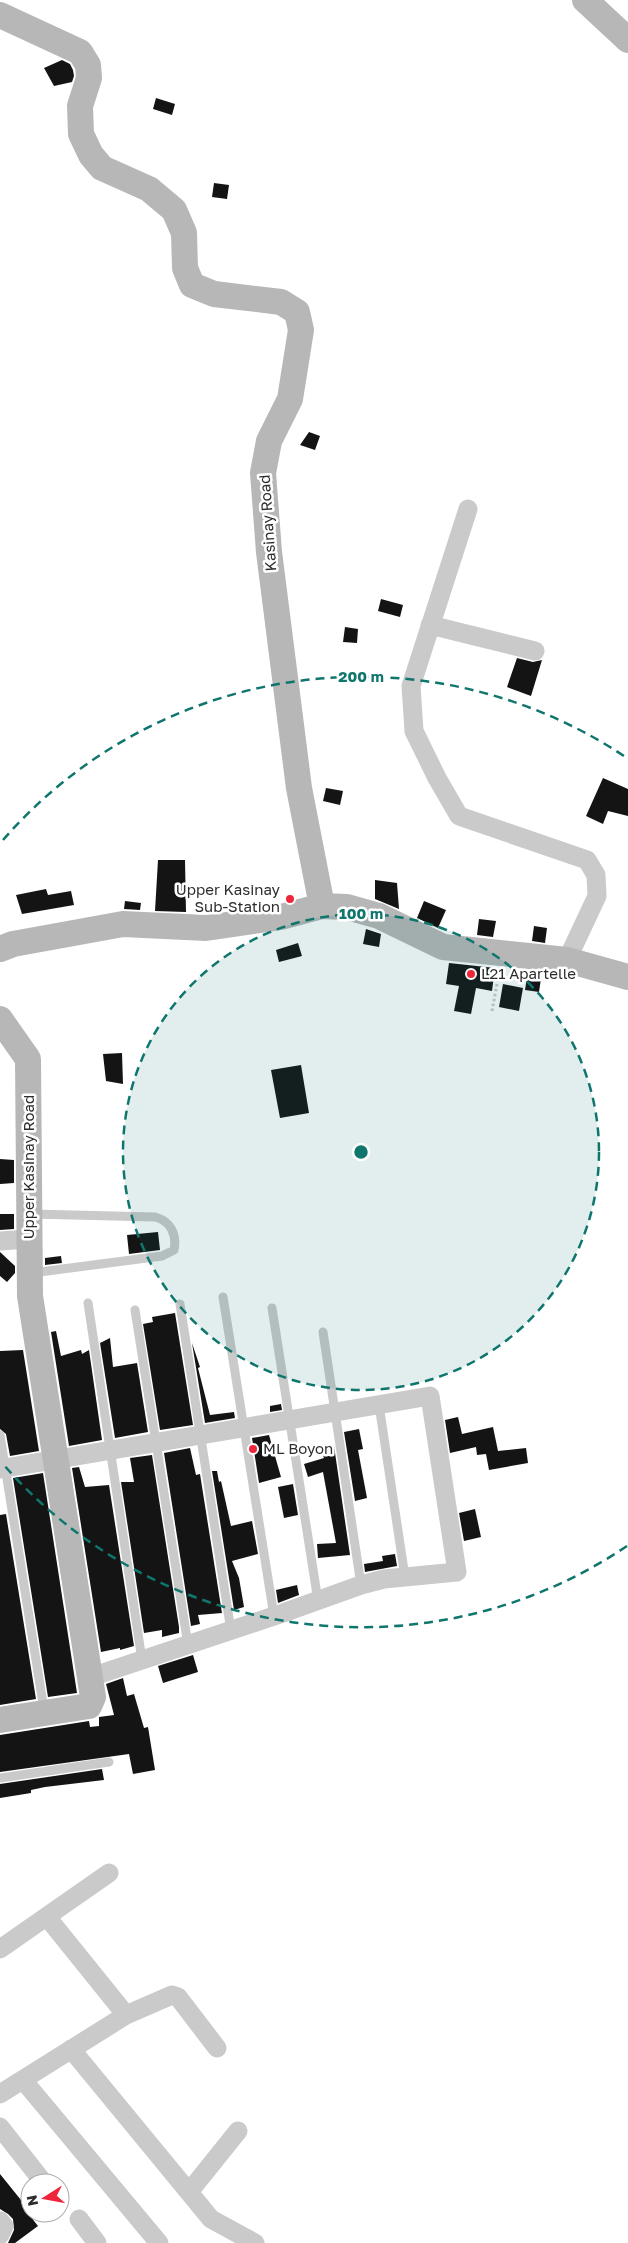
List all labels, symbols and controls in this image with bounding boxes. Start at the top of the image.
street label: Kasinay Road [255,474,279,572]
text: 200 m [338,667,384,685]
place label: Upper Kasinay Sub-Station [176,880,281,915]
marker: Upper Kasinay Sub-Station [284,893,296,905]
text: 100 m [339,904,383,922]
place label: L21 Apartelle [481,964,576,982]
marker: L21 Apartelle [465,968,477,980]
street label: Upper Kasinay Road [19,1095,37,1239]
centre of rings [352,1143,370,1161]
place label: ML Boyon [263,1439,333,1457]
marker: ML Boyon [247,1443,259,1455]
north arrow [20,2173,70,2223]
text: N [22,2194,41,2207]

